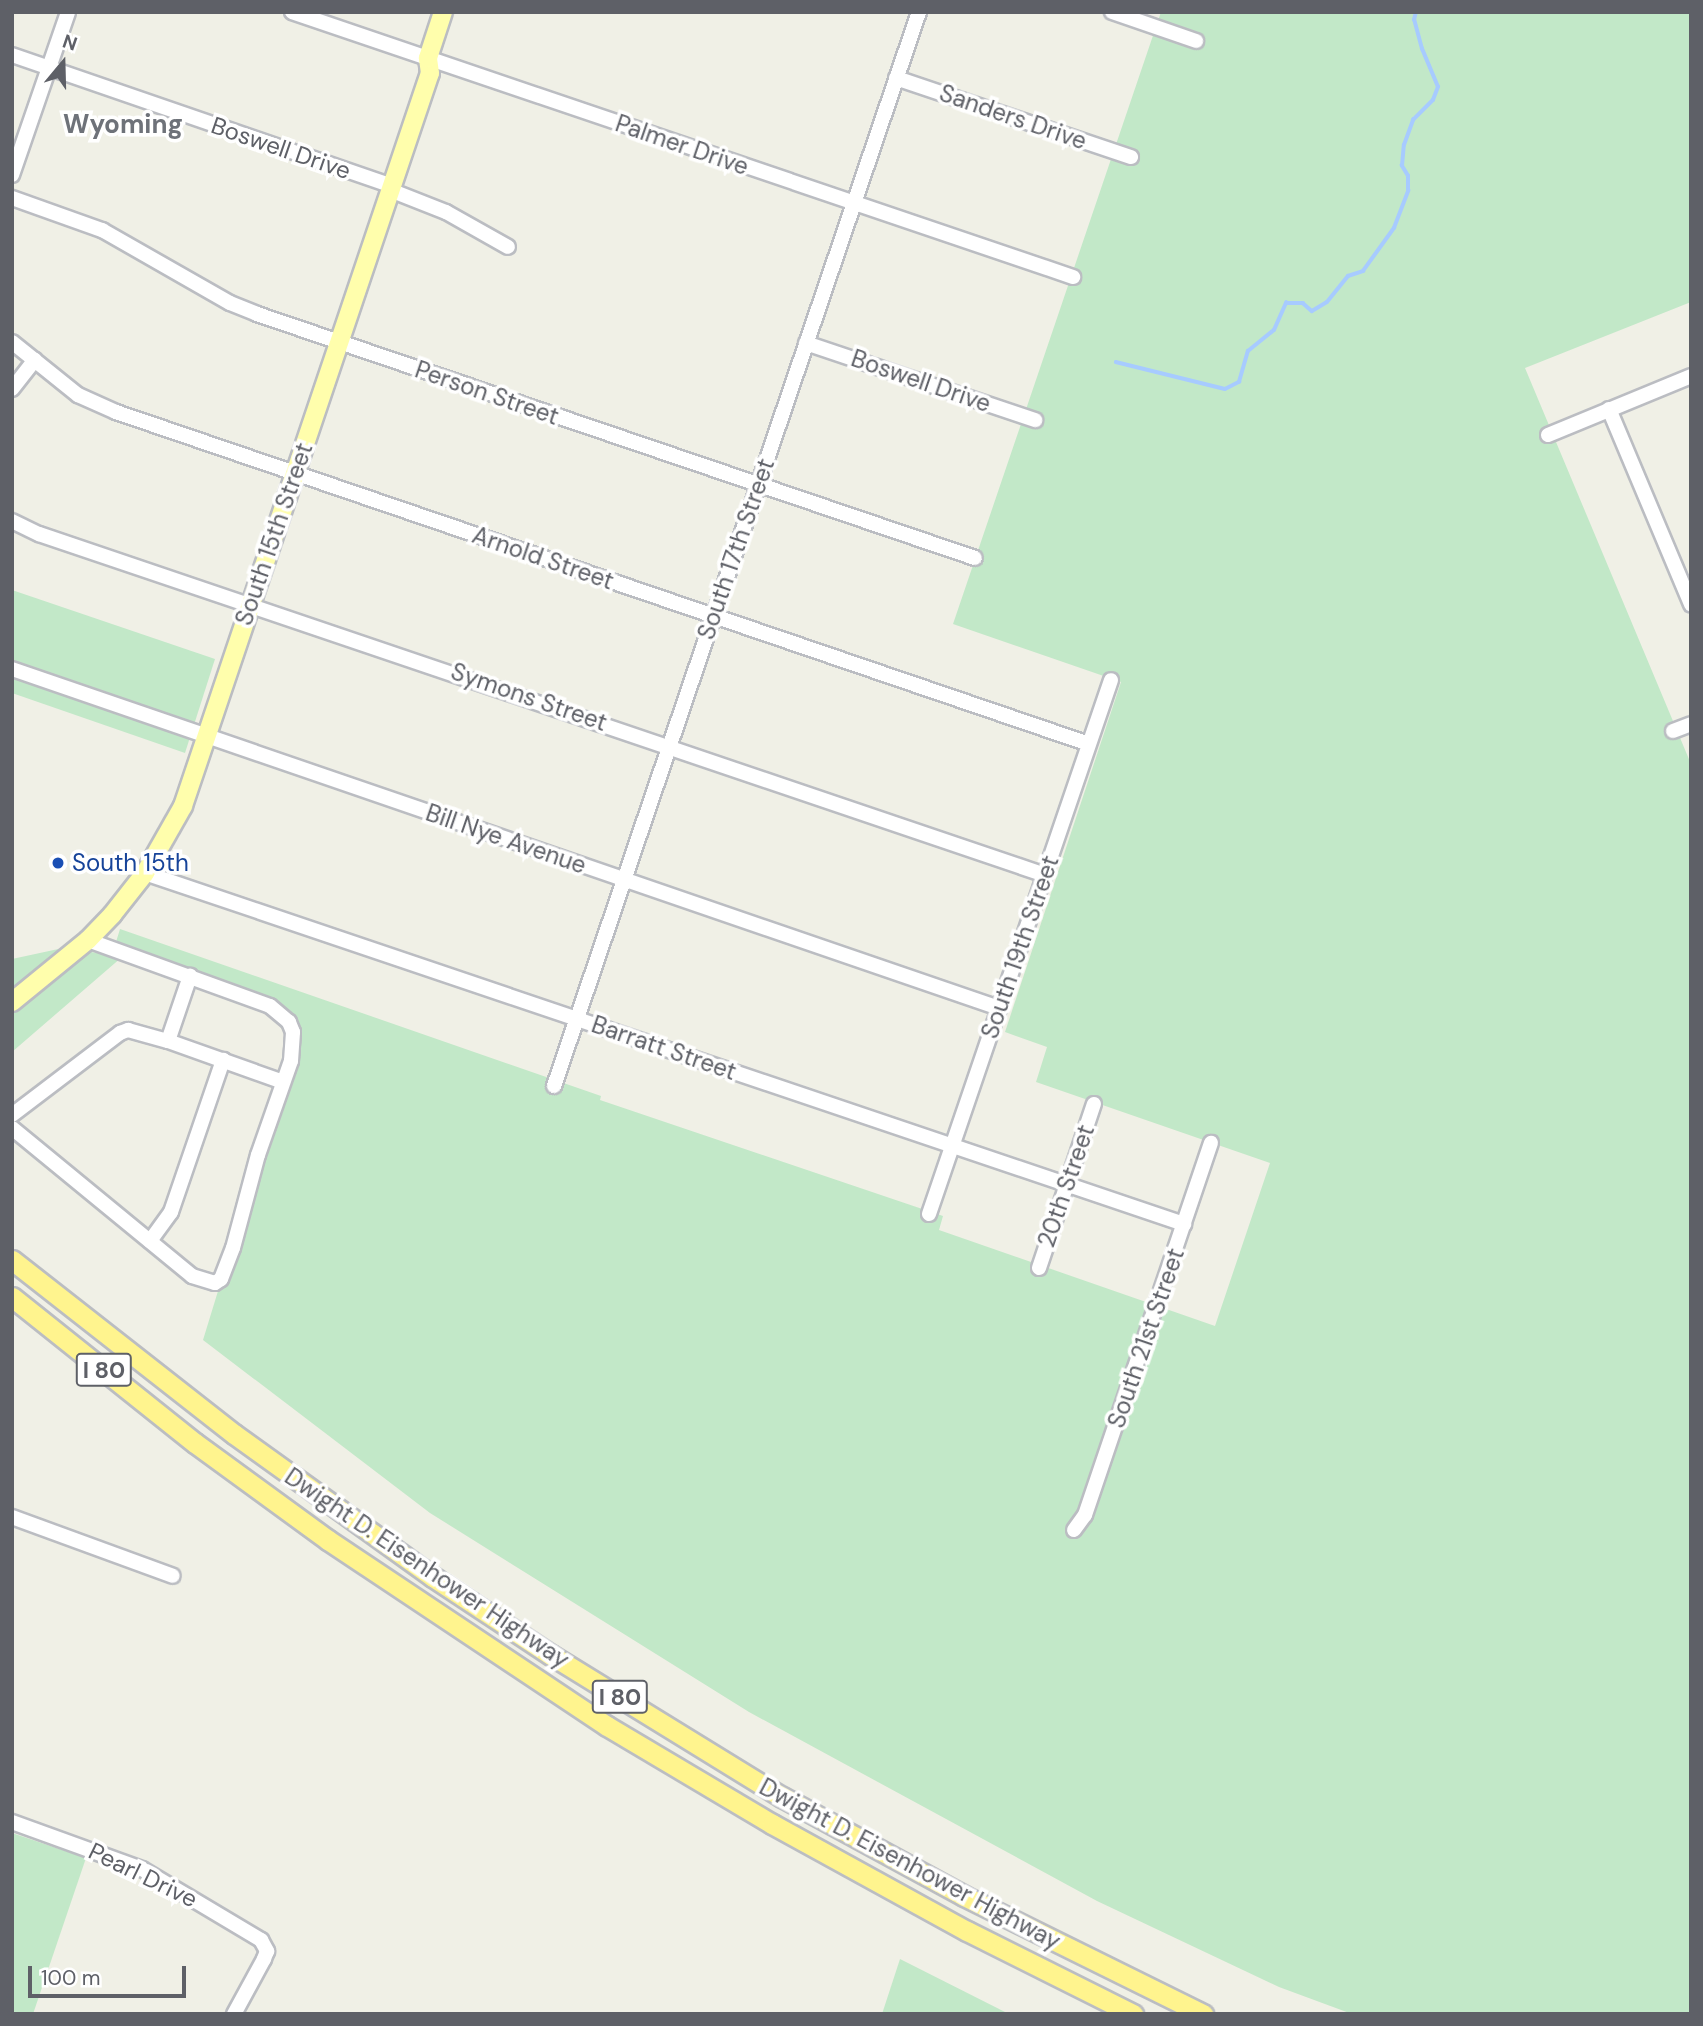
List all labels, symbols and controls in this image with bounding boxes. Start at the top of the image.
north arrow [28,28,98,98]
text: N [59,29,81,57]
street label: Sanders Drive [936,78,1090,156]
district label: Wyoming [63,109,183,141]
street label: Palmer Drive [612,109,752,181]
street label: Boswell Drive [207,111,355,185]
street label: Boswell Drive [847,344,995,418]
street label: Person Street [411,355,563,431]
street label: South 15th Street [229,439,319,629]
street label: South 17th Street [692,455,780,643]
street label: Arnold Street [469,520,617,596]
street label: Symons Street [447,657,611,737]
street label: Bill Nye Avenue [422,798,590,880]
place label: South 15th [72,849,189,877]
street label: South 19th Street [975,852,1065,1042]
marker: South 15th [50,855,66,871]
street label: Barratt Street [588,1010,740,1086]
street label: 20th Street [1032,1121,1100,1251]
street label: South 21st Street [1102,1244,1190,1432]
road number: I 80 [74,1350,134,1390]
street label: Dwight D. Eisenhower Highway [279,1462,575,1674]
road number: I 80 [590,1678,650,1716]
street label: Dwight D. Eisenhower Highway [755,1772,1065,1956]
street label: Pearl Drive [84,1836,202,1914]
scale bar [32,1952,189,1996]
text: 100 m [41,1964,101,1992]

